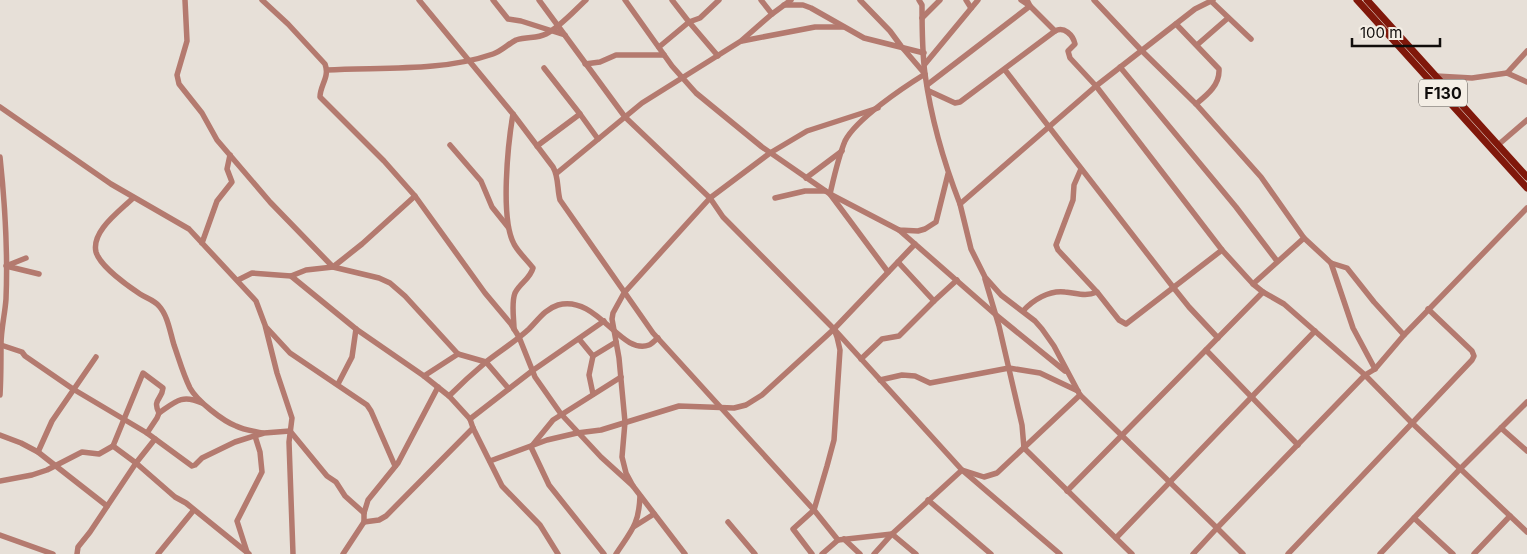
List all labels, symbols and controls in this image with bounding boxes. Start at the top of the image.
scale bar [1352,15,1440,47]
text: 100 m [1360,23,1402,42]
road number: F130 [1419,80,1467,106]

